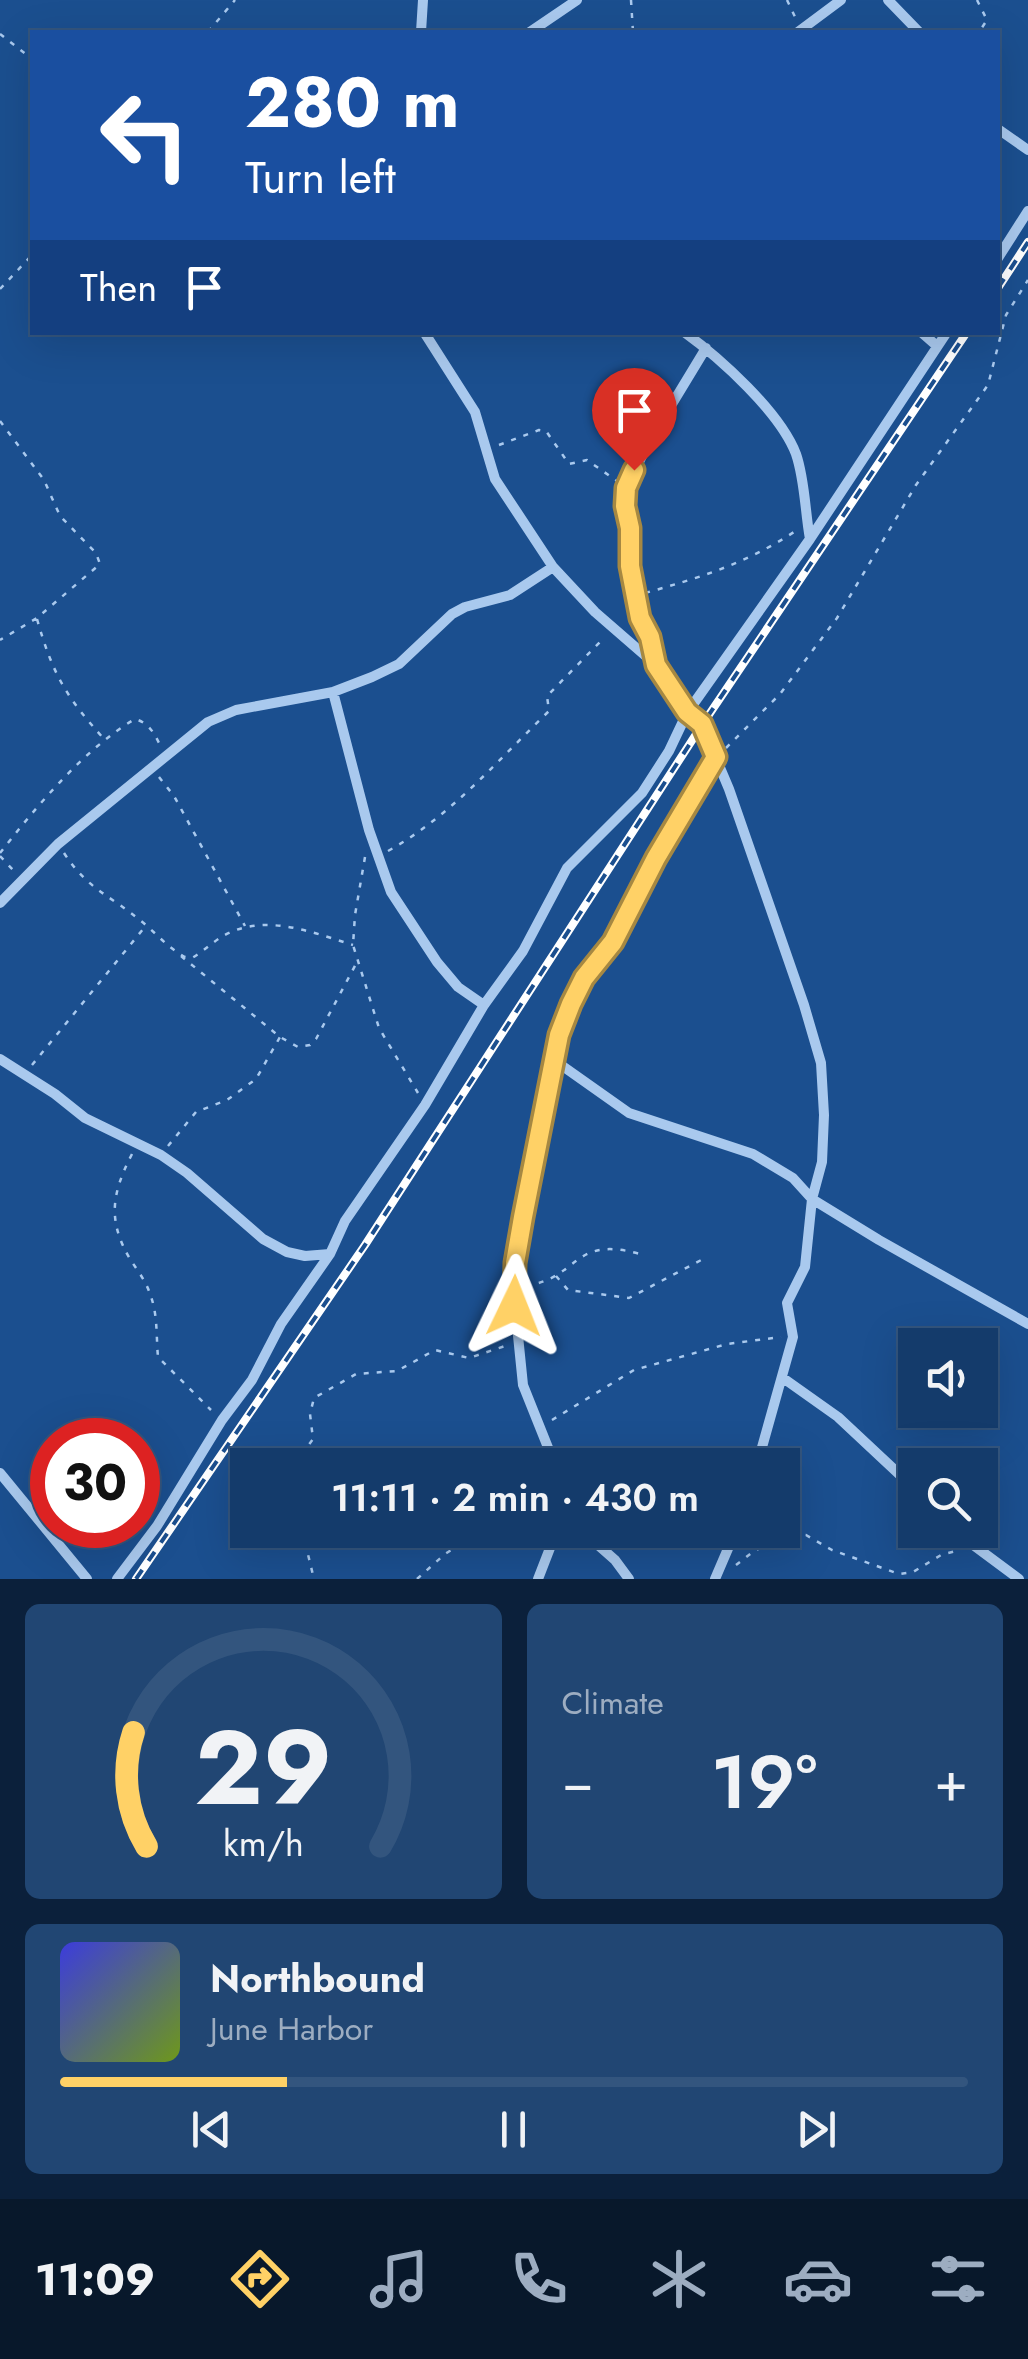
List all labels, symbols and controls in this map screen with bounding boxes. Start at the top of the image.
text: 280 m [245,52,460,153]
icon: left [80,70,210,200]
text: Turn left [245,145,396,210]
text: Then [80,260,157,315]
icon: arrive [177,260,232,315]
pin [592,368,677,471]
icon: arrive [607,383,662,438]
position arrow [462,1254,566,1358]
map controls [898,1328,998,1548]
button: sound [898,1328,998,1428]
speed limit sign: 30 [30,1418,160,1548]
button: search [898,1448,998,1548]
text: 11:11 · 2 min · 430 m [331,1470,699,1525]
text: Climate [562,1680,664,1726]
text: 29 [194,1693,332,1843]
text: 19° [711,1728,817,1836]
text: − [562,1742,594,1822]
text: + [934,1742,968,1822]
text: km/h [223,1818,304,1869]
text: Northbound [210,1951,425,2006]
text: June Harbor [210,2006,373,2052]
icon: previous [184,2102,239,2157]
icon: pause [486,2102,541,2157]
icon: next [789,2102,844,2157]
icon: directions [225,2244,295,2314]
icon: music [364,2244,434,2314]
icon: phone [504,2244,574,2314]
icon: climate [644,2244,714,2314]
icon: car [783,2244,853,2314]
icon: filters [923,2244,993,2314]
text: 11:09 [35,2247,155,2312]

